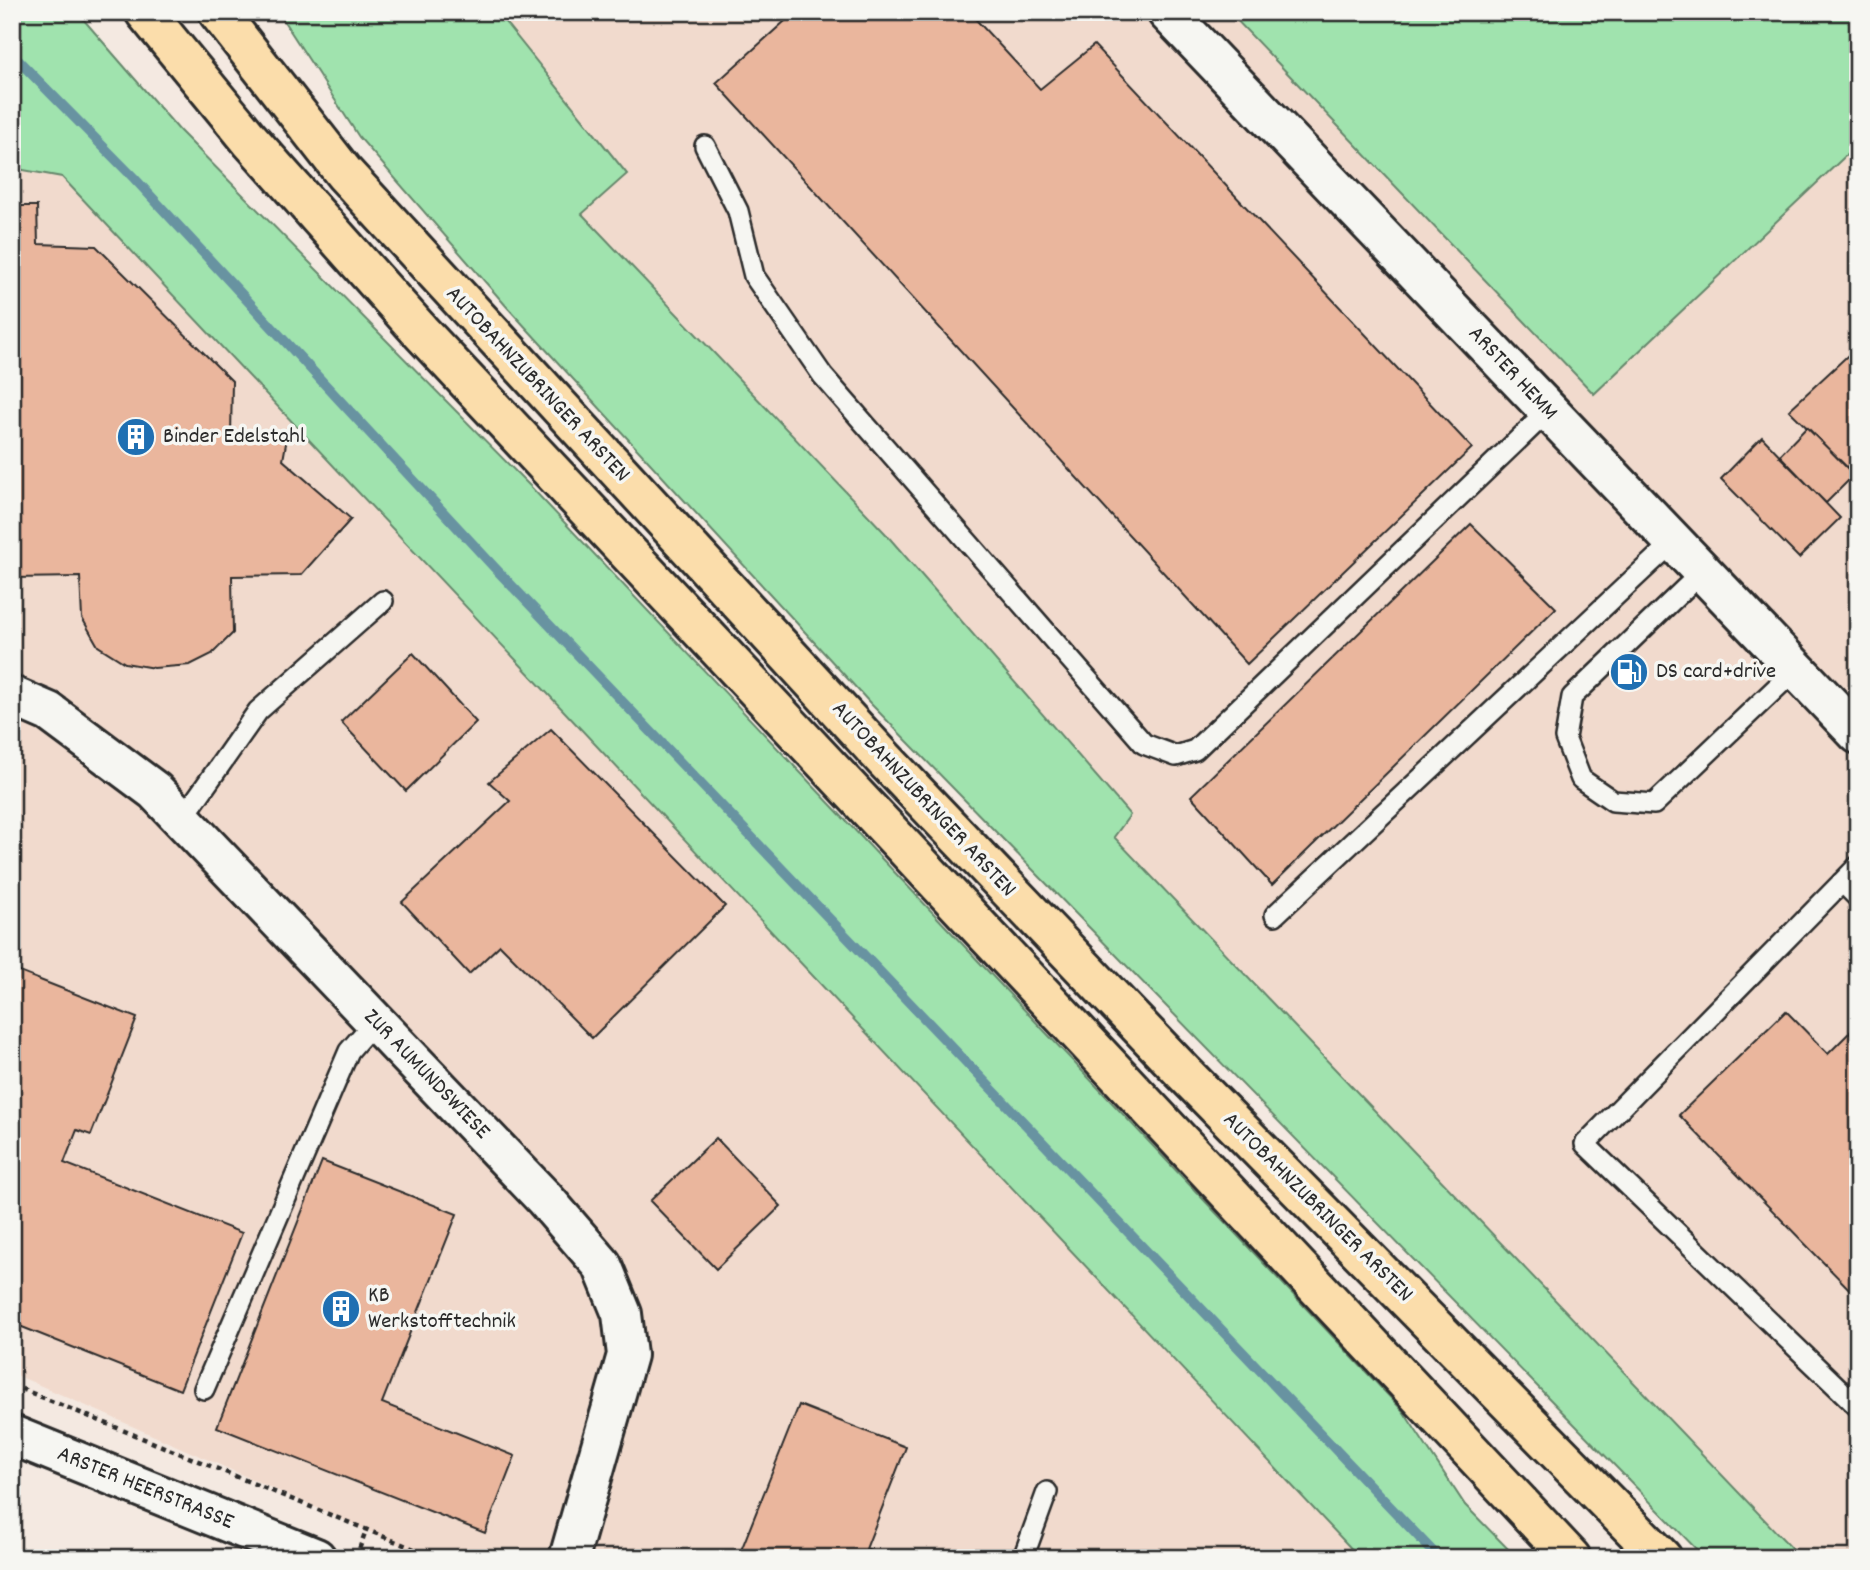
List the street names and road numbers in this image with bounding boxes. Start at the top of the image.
street label: AUTOBAHNZUBRINGER ARSTEN [437,279,637,491]
street label: ARSTER HEMM [1459,319,1565,429]
street label: AUTOBAHNZUBRINGER ARSTEN [823,694,1023,906]
street label: ZUR AUMUNDSWIESE [355,1002,498,1148]
street label: AUTOBAHNZUBRINGER ARSTEN [1214,1105,1420,1311]
street label: ARSTER HEERSTRASSE [52,1439,239,1540]

